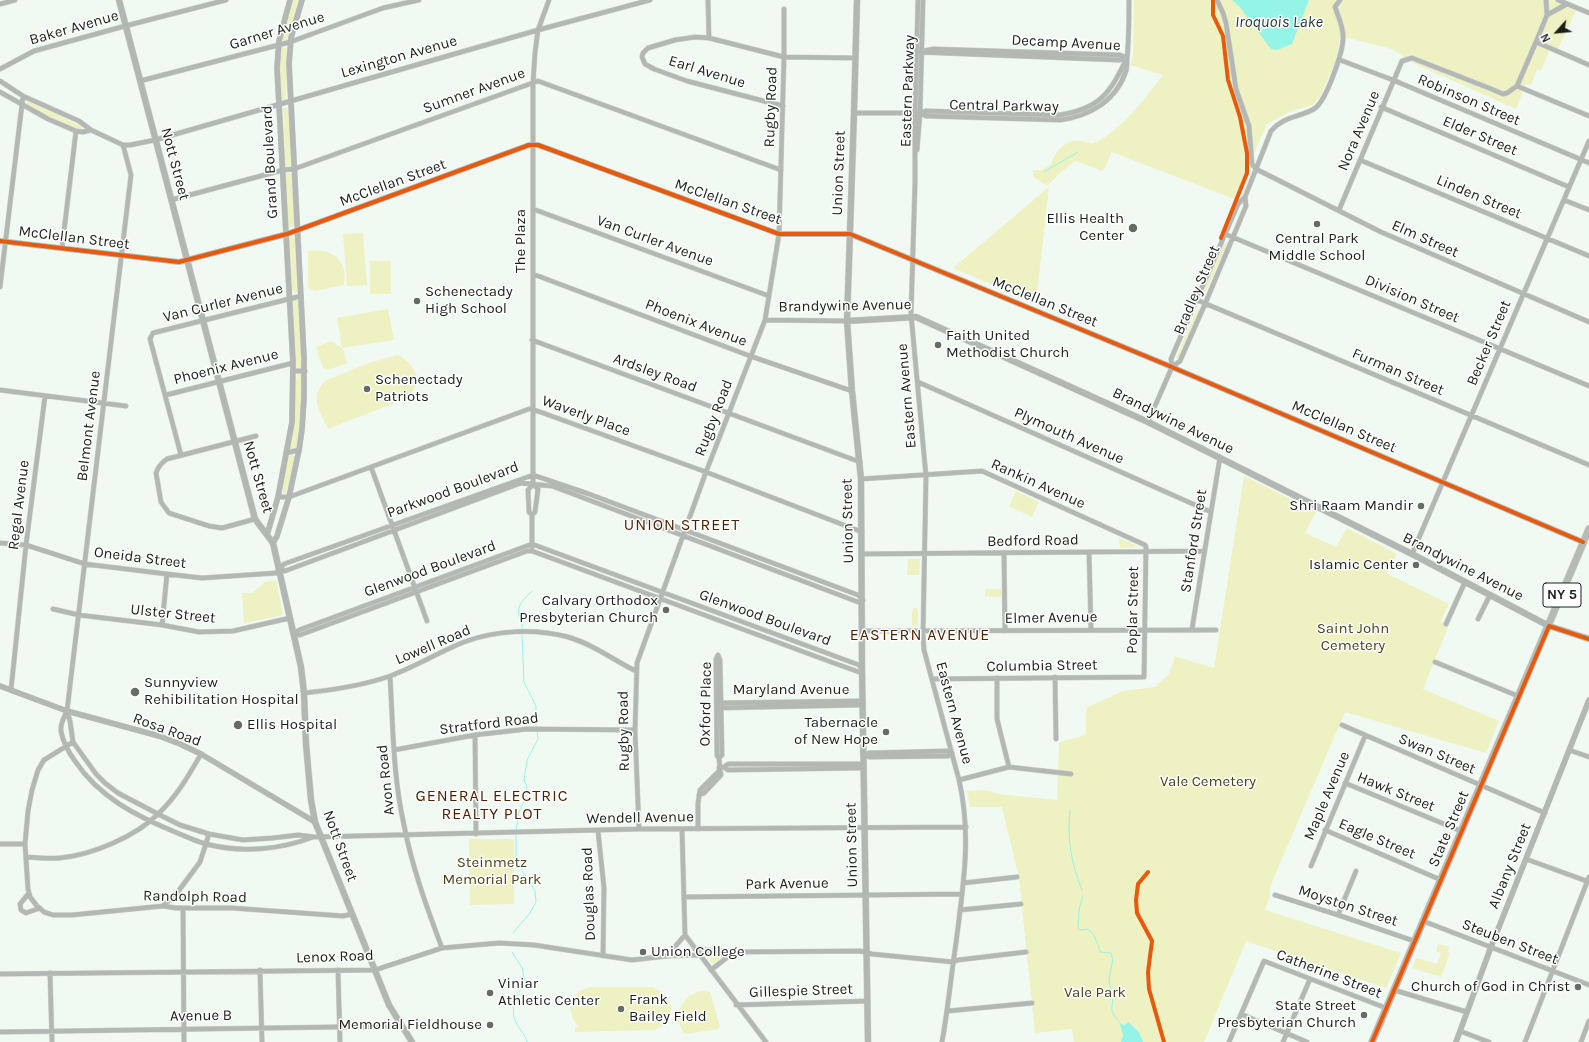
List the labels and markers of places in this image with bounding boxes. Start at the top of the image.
place label: Ellis Health Center [1046,210,1124,245]
marker: Central Park Middle School [1312,219,1322,229]
marker: Ellis Health Center [1127,222,1139,234]
place label: Central Park Middle School [1269,230,1365,265]
place label: Schenectady High School [425,283,513,318]
marker: Schenectady High School [412,296,422,306]
place label: Faith United Methodist Church [946,327,1069,362]
marker: Faith United Methodist Church [933,340,943,350]
place label: Schenectady Patriots [375,371,463,406]
marker: Schenectady Patriots [362,384,372,394]
place label: Shri Raam Mandir [1289,497,1413,515]
marker: Shri Raam Mandir [1416,501,1426,511]
place label: Islamic Center [1309,556,1408,574]
marker: Islamic Center [1411,560,1421,570]
place label: Calvary Orthodox Presbyterian Church [519,592,658,627]
marker: Calvary Orthodox Presbyterian Church [661,605,671,615]
place label: Sunnyview Rehibilitation Hospital [144,674,299,709]
marker: Sunnyview Rehibilitation Hospital [129,686,141,698]
place label: Tabernacle of New Hope [794,714,878,749]
place label: Ellis Hospital [247,716,337,734]
marker: Ellis Hospital [232,719,244,731]
marker: Tabernacle of New Hope [881,727,891,737]
place label: Union College [651,943,745,961]
marker: Union College [638,947,648,957]
place label: Viniar Athletic Center [498,975,599,1010]
place label: Church of God in Christ [1411,978,1570,996]
marker: Church of God in Christ [1573,982,1583,992]
marker: Viniar Athletic Center [485,988,495,998]
place label: Frank Bailey Field [629,991,707,1026]
place label: State Street Presbyterian Church [1217,997,1356,1032]
marker: Frank Bailey Field [616,1004,626,1014]
marker: State Street Presbyterian Church [1359,1010,1369,1020]
place label: Memorial Fieldhouse [338,1016,482,1034]
marker: Memorial Fieldhouse [485,1020,495,1030]

